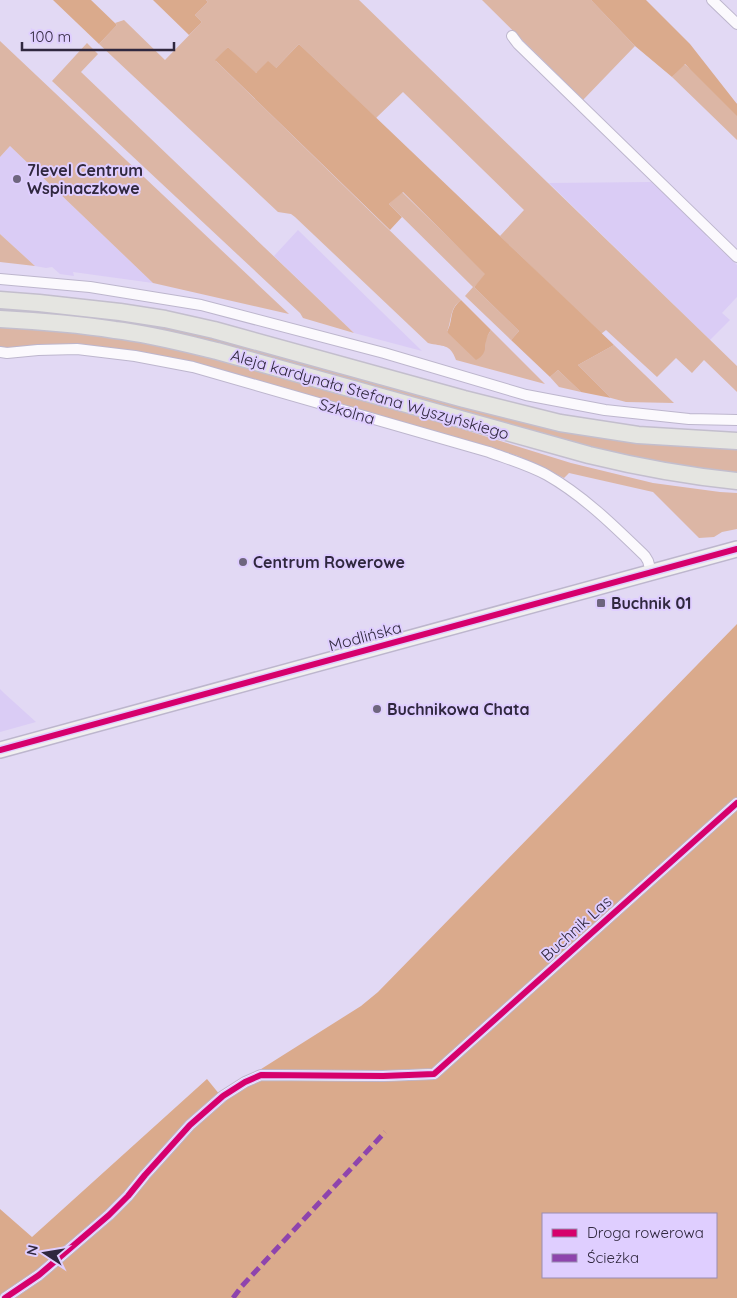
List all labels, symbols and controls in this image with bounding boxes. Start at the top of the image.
scale bar [22,20,175,52]
text: 100 m [30,27,71,46]
place label: 7level Centrum Wspinaczkowe [27,160,143,198]
marker: 7level Centrum Wspinaczkowe [11,173,23,185]
street label: Aleja kardynała Stefana Wyszyńskiego [229,345,511,443]
street label: Szkolna [317,394,377,428]
place label: Centrum Rowerowe [253,552,405,572]
marker: Centrum Rowerowe [237,556,249,568]
place label: Buchnik 01 [611,593,692,613]
marker: Buchnik 01 [595,597,607,609]
street label: Modlińska [326,617,404,655]
place label: Buchnikowa Chata [387,699,530,719]
marker: Buchnikowa Chata [371,703,383,715]
street label: Buchnik Las [537,891,615,965]
legend [542,1213,717,1278]
text: Droga rowerowa [587,1223,704,1242]
north arrow [20,1228,70,1278]
text: N [22,1243,42,1257]
text: Ścieżka [587,1248,639,1267]

